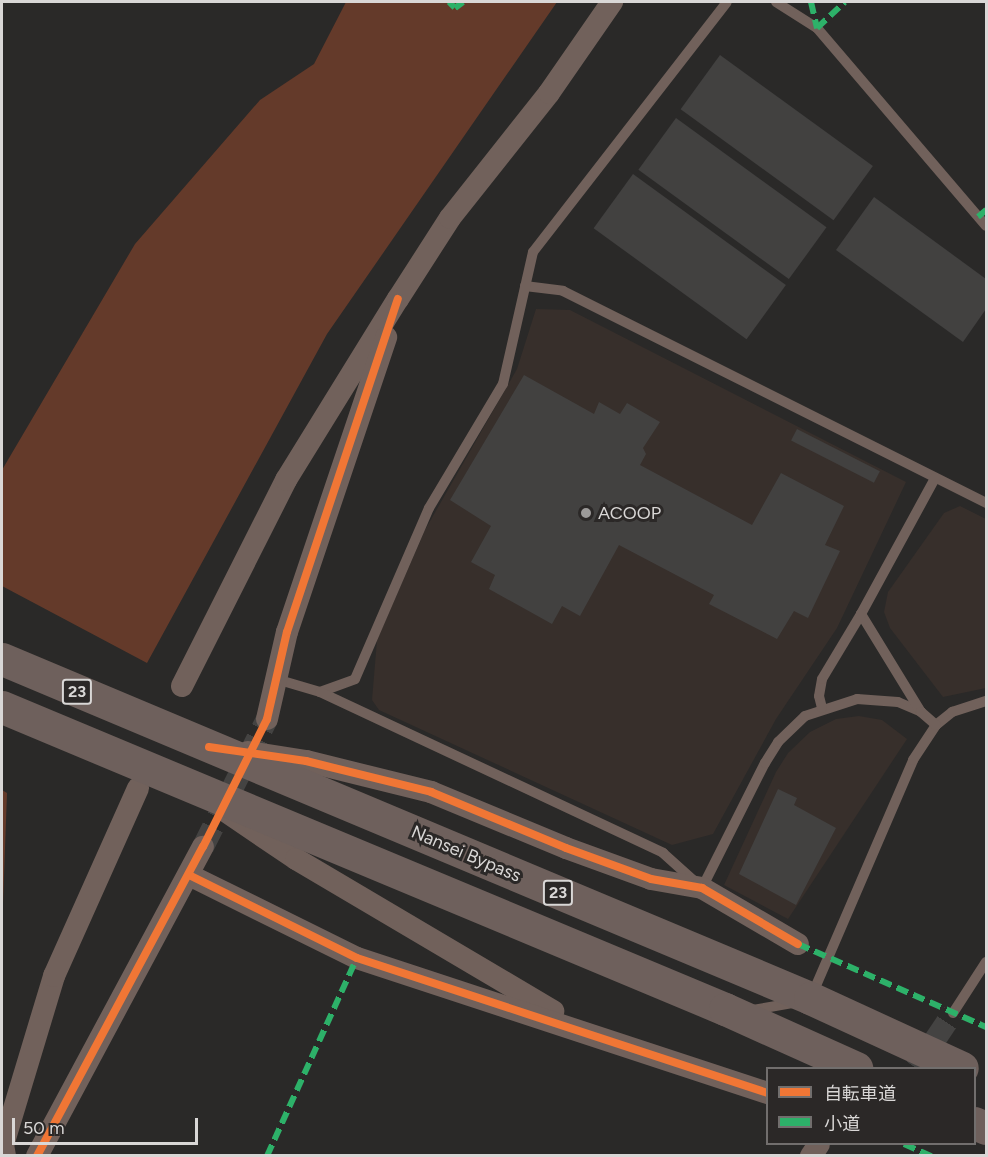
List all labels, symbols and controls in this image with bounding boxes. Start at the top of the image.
place label: ACOOP [598,502,661,524]
marker: ACOOP [579,506,593,520]
road number: 23 [60,679,94,705]
street label: Nansei Bypass [408,821,524,887]
road number: 23 [542,880,574,906]
legend [766,1067,976,1145]
text: 自転車道 [824,1083,896,1105]
scale bar [15,1106,201,1144]
text: 小道 [824,1113,860,1135]
text: 50 m [23,1117,65,1139]

